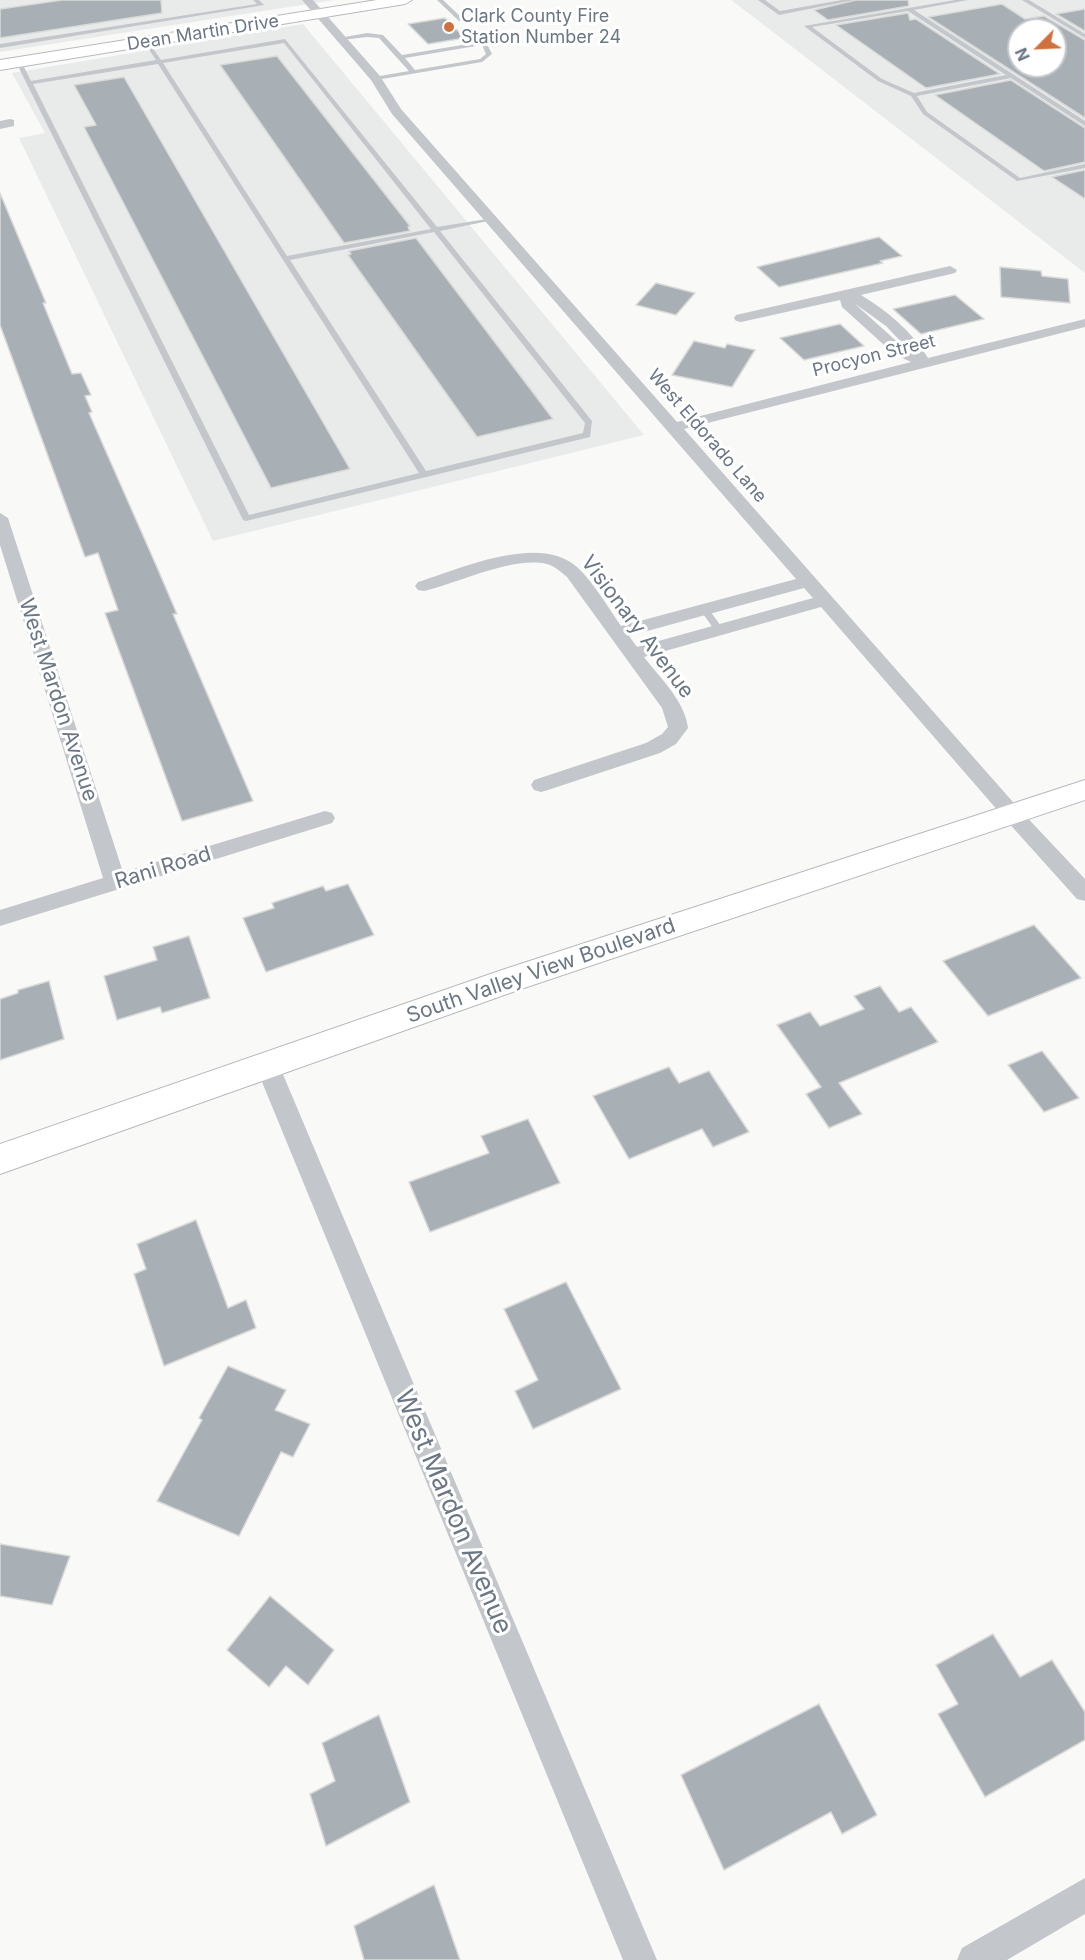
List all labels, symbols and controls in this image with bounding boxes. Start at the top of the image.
place label: Clark County Fire Station Number 24 [461,6,621,48]
street label: Dean Martin Drive [126,10,280,56]
north arrow [1007,18,1067,78]
marker: Clark County Fire Station Number 24 [442,20,456,34]
text: N [1011,45,1034,64]
street label: Procyon Street [810,330,938,382]
street label: West Eldorado Lane [643,365,771,507]
street label: Visionary Avenue [575,551,699,703]
street label: West Mardon Avenue [13,595,103,805]
street label: Rani Road [112,841,214,895]
street label: South Valley View Boulevard [403,913,679,1029]
street label: West Mardon Avenue [387,1385,519,1639]

